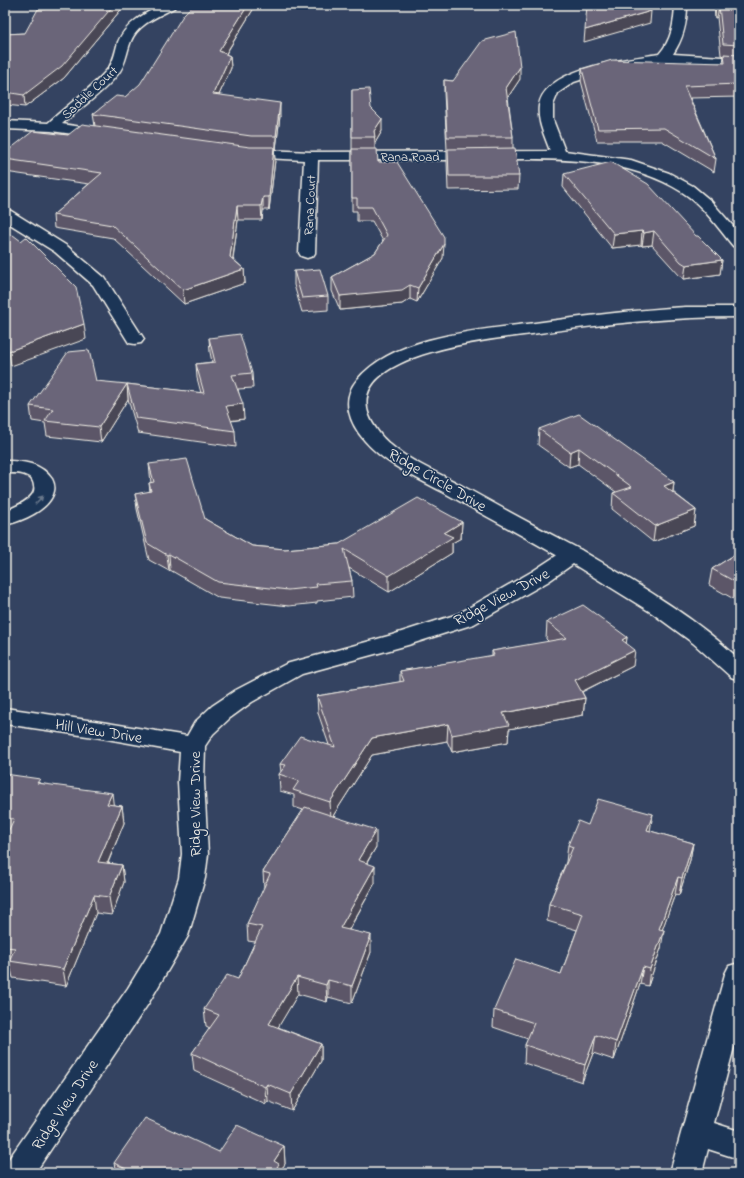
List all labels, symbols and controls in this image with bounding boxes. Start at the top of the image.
street label: Saddle Court [58,62,123,124]
street label: Rana Road [380,148,440,167]
street label: Rana Court [299,174,322,236]
street label: Ridge Circle Drive [383,443,491,519]
one-way arrow [34,495,43,505]
street label: Ridge View Drive [450,562,555,633]
street label: Hill View Drive [53,713,145,751]
street label: Ridge View Drive [184,750,208,857]
street label: Ridge View Drive [26,1054,106,1156]

